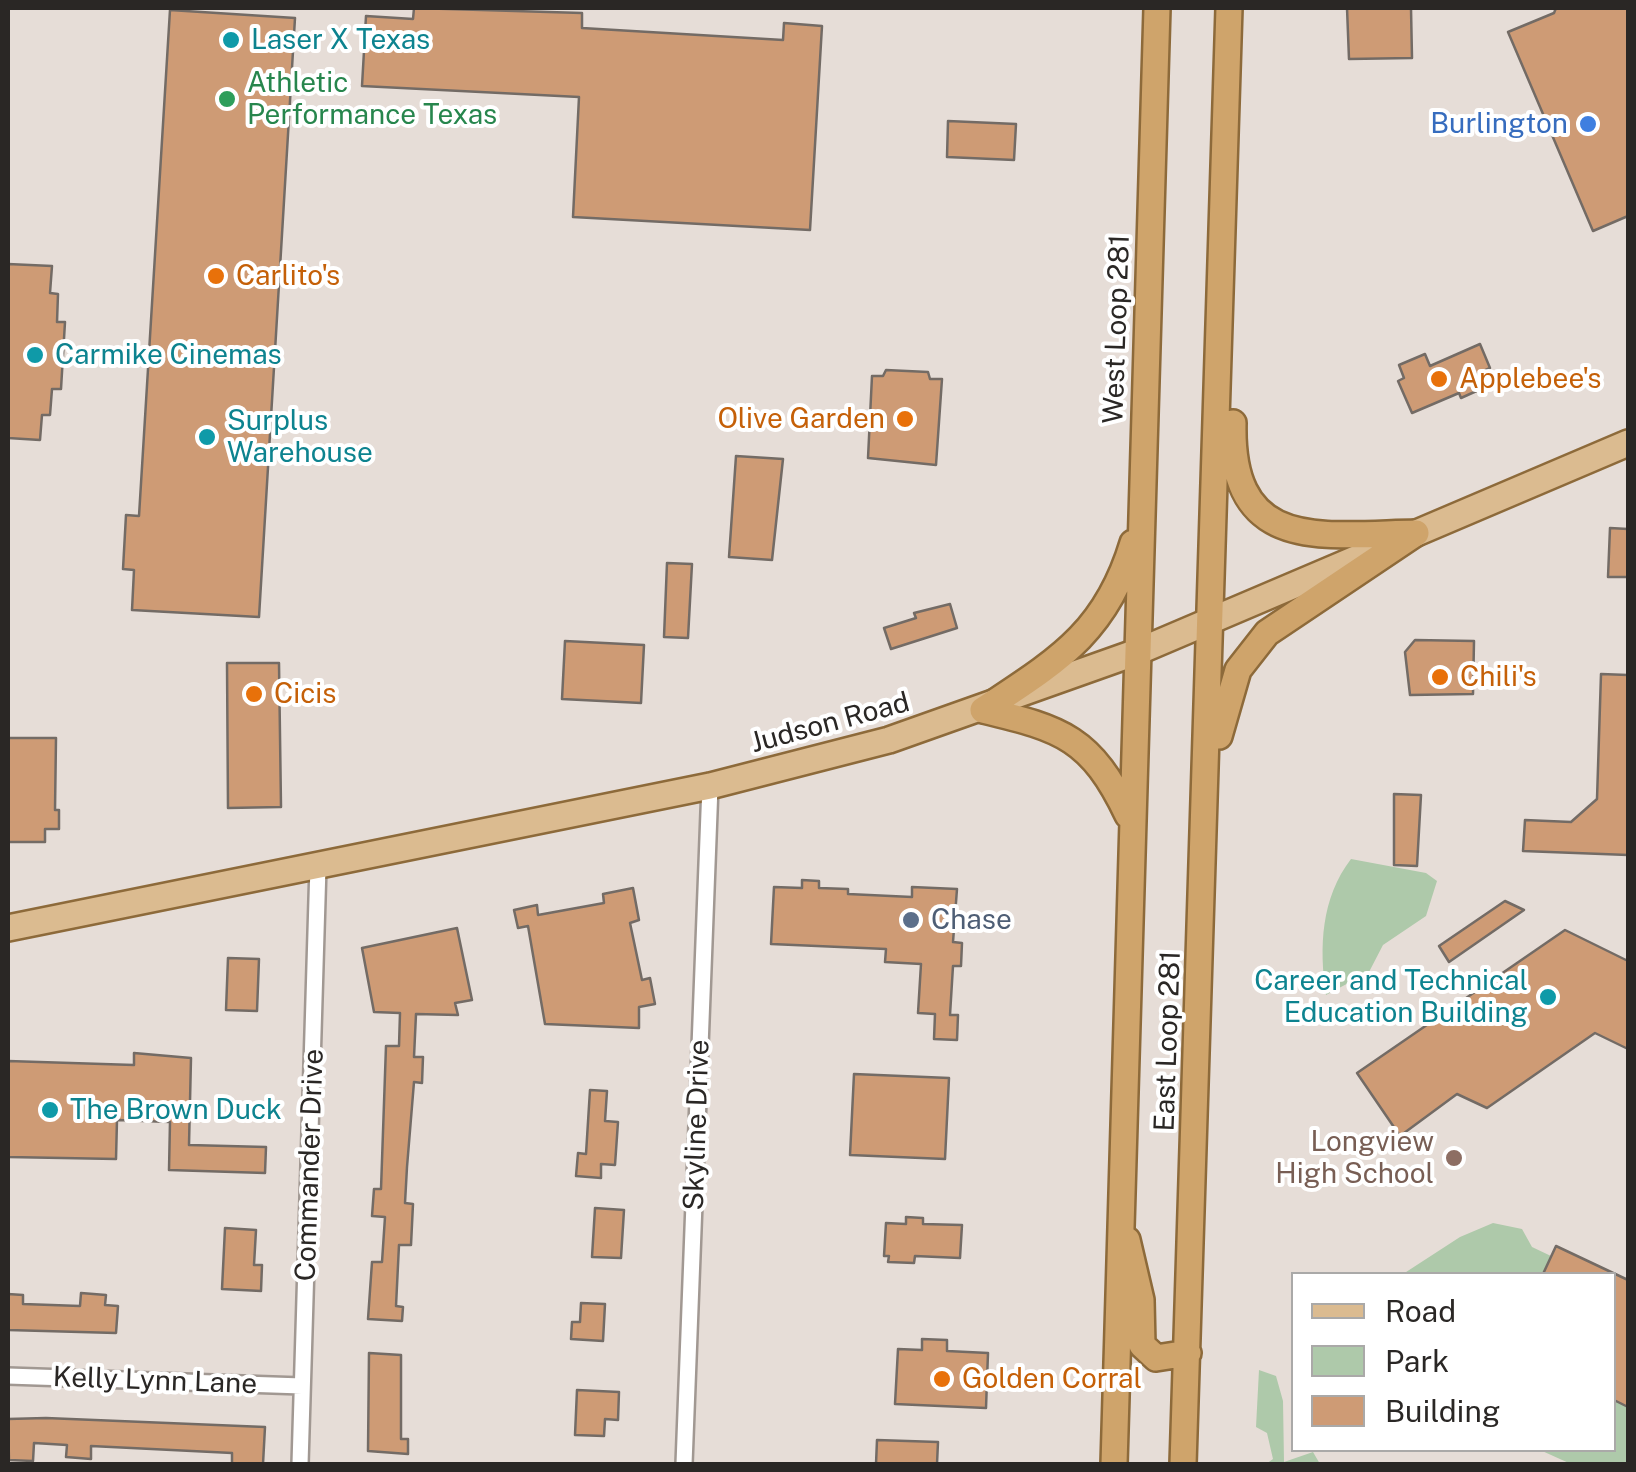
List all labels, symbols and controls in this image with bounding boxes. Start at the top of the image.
place label: Laser X Texas [251,23,430,57]
marker: Laser X Texas [220,29,242,51]
place label: Athletic Performance Texas [247,66,497,132]
marker: Athletic Performance Texas [216,88,238,110]
place label: Burlington [1430,107,1568,141]
marker: Burlington [1577,113,1599,135]
street label: West Loop 281 [1097,234,1137,424]
place label: Carlito's [236,259,340,293]
marker: Carlito's [205,265,227,287]
place label: Carmike Cinemas [55,338,282,372]
marker: Carmike Cinemas [24,344,46,366]
place label: Applebee's [1459,362,1601,396]
marker: Applebee's [1428,368,1450,390]
place label: Olive Garden [717,402,885,436]
place label: Surplus Warehouse [227,404,373,470]
marker: Olive Garden [894,408,916,430]
marker: Surplus Warehouse [196,426,218,448]
place label: Chili's [1460,660,1537,694]
marker: Chili's [1429,666,1451,688]
place label: Cicis [274,677,336,711]
marker: Cicis [243,683,265,705]
street label: Judson Road [747,686,913,760]
place label: Chase [931,903,1012,937]
marker: Chase [900,909,922,931]
street label: East Loop 281 [1148,950,1188,1132]
place label: Career and Technical Education Building [1254,964,1528,1030]
marker: Career and Technical Education Building [1537,986,1559,1008]
street label: Skyline Drive [677,1039,717,1211]
street label: Commander Drive [289,1048,331,1282]
place label: The Brown Duck [70,1093,282,1127]
marker: The Brown Duck [39,1099,61,1121]
place label: Longview High School [1275,1125,1434,1191]
marker: Longview High School [1443,1147,1465,1169]
legend [1291,1272,1616,1452]
text: Road [1385,1293,1456,1329]
text: Park [1385,1343,1449,1379]
street label: Kelly Lynn Lane [52,1361,258,1401]
place label: Golden Corral [962,1362,1142,1396]
marker: Golden Corral [931,1368,953,1390]
text: Building [1385,1393,1500,1429]

